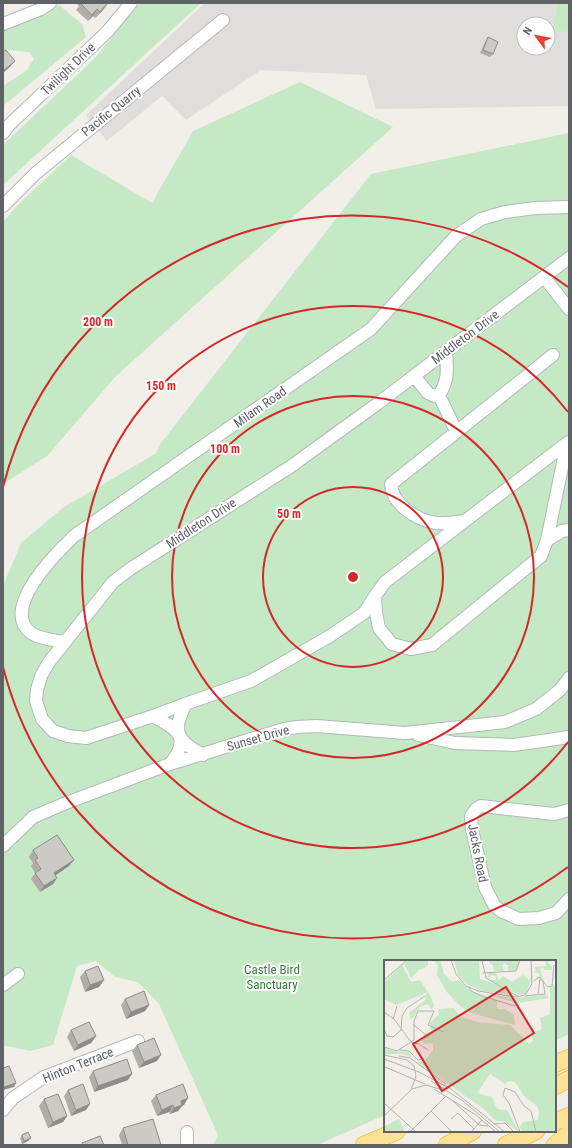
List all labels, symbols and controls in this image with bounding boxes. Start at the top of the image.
north arrow [516,16,556,56]
text: N [521,24,535,37]
street label: Twilight Drive [38,40,98,98]
street label: Pacific Quarry [78,82,144,139]
street label: Middleton Drive [428,307,502,367]
text: 200 m [83,315,113,329]
text: 150 m [146,379,176,393]
street label: Milam Road [231,383,289,431]
text: 100 m [210,442,240,456]
street label: Middleton Drive [163,495,239,551]
text: 50 m [277,507,301,521]
centre of rings [346,570,360,584]
street label: Sunset Drive [225,722,291,754]
street label: Jacks Road [465,822,491,884]
inset map [384,960,556,1132]
park label: Castle Bird Sanctuary [244,962,300,992]
street label: Hinton Terrace [40,1044,116,1086]

